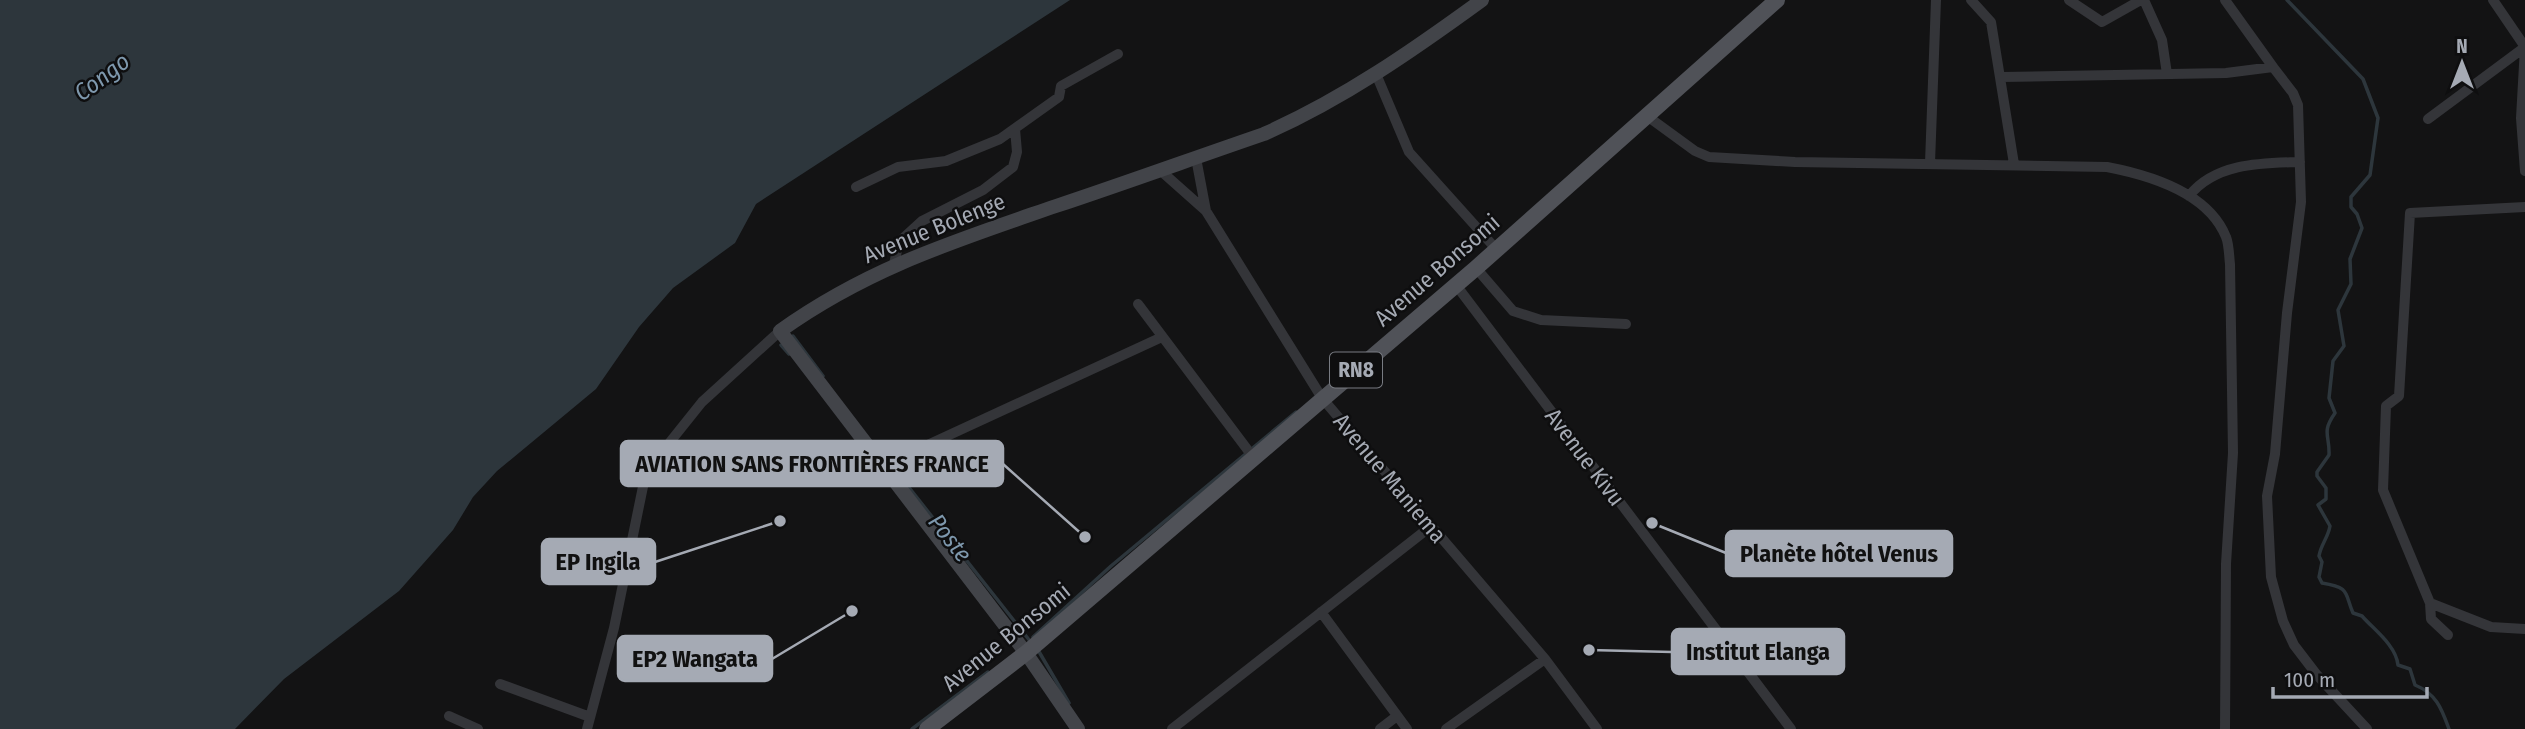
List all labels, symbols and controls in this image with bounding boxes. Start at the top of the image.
north arrow [2427,28,2497,98]
text: N [2456,35,2468,58]
water label: Congo [69,47,135,107]
street label: Avenue Bolenge [859,187,1009,269]
street label: Avenue Bonsomi [1369,208,1505,332]
road number: RN8 [1330,352,1382,388]
street label: Avenue Kivu [1539,403,1631,511]
street label: Avenue Maniema [1328,408,1452,548]
callout: AVIATION SANS FRONTIÈRES FRANCE [621,441,1003,486]
text: AVIATION SANS FRONTIÈRES FRANCE [634,449,989,478]
water label: Poste [923,508,977,568]
callout: Planète hôtel Venus [1726,531,1952,576]
callout: EP Ingila [542,539,655,584]
text: Planète hôtel Venus [1740,540,1938,568]
text: EP Ingila [556,548,641,576]
street label: Avenue Bonsomi [936,577,1076,697]
callout: Institut Elanga [1672,629,1844,674]
callout: EP2 Wangata [618,636,772,681]
text: Institut Elanga [1686,638,1830,666]
text: EP2 Wangata [632,645,758,673]
scale bar [2273,656,2427,700]
text: 100 m [2284,667,2335,693]

